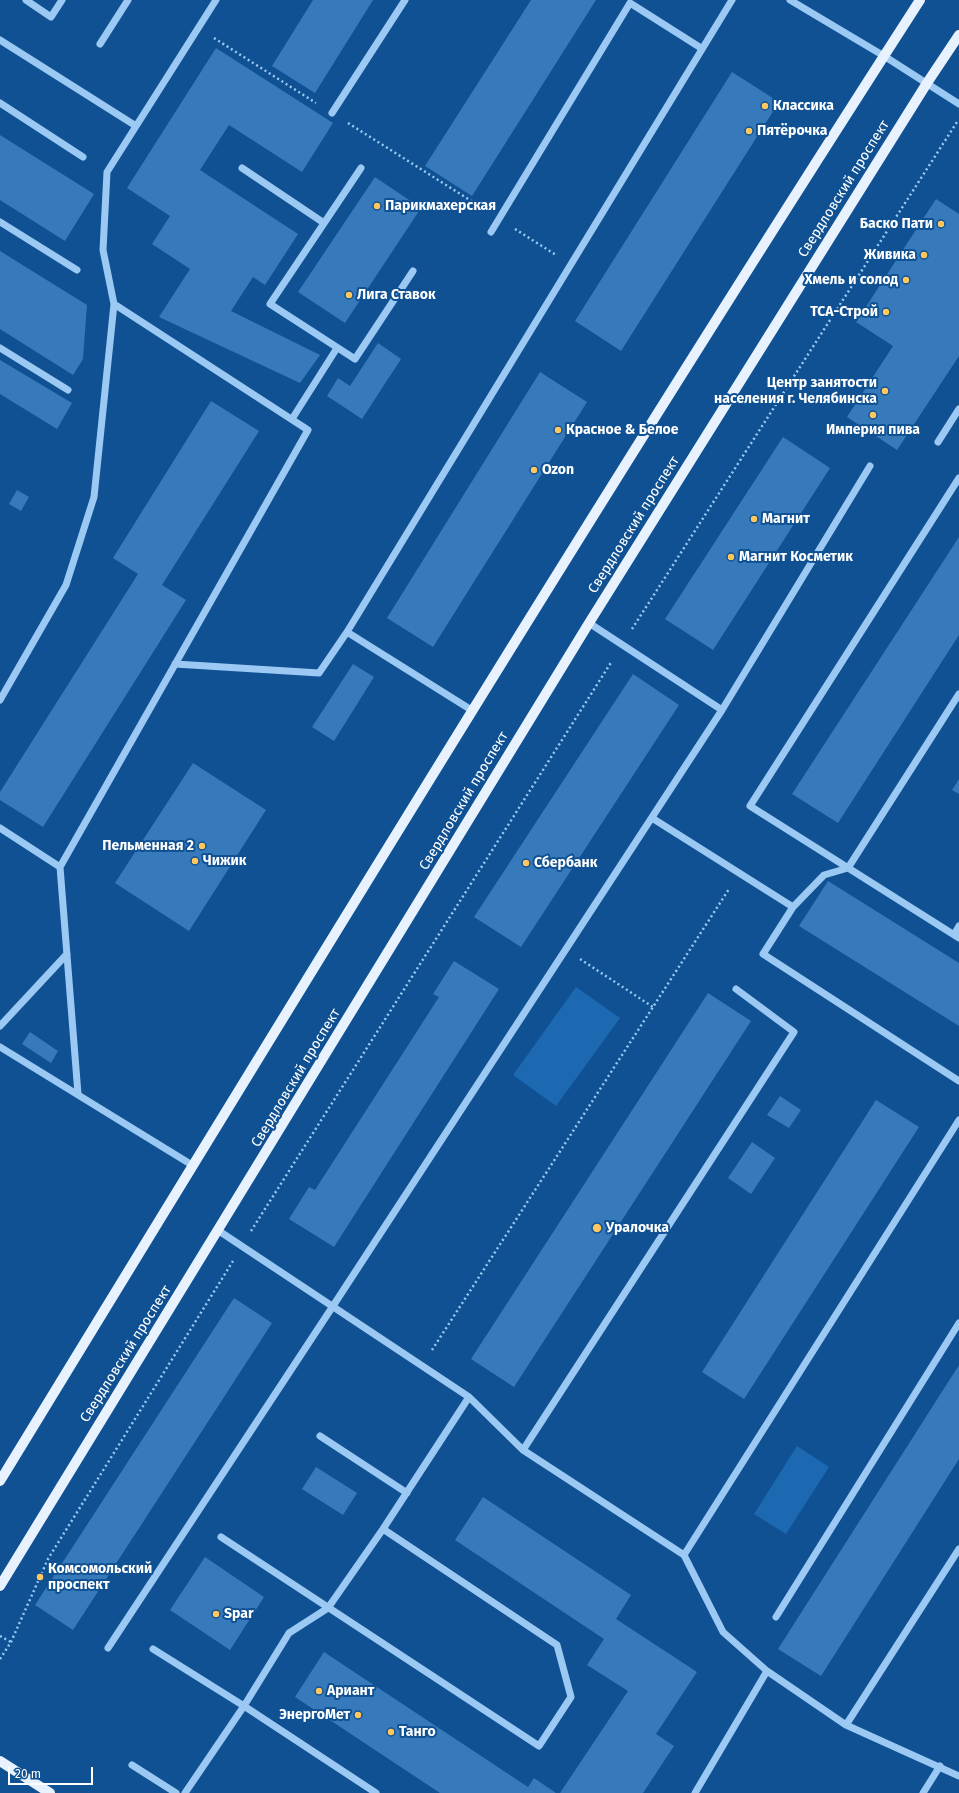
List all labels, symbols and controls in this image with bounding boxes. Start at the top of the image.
place label: Классика [773,98,834,114]
marker: Классика [760,101,770,111]
street label: Свердловский проспект [795,117,893,261]
place label: Пятёрочка [757,123,827,139]
marker: Пятёрочка [744,126,754,136]
place label: Парикмахерская [385,198,496,214]
marker: Парикмахерская [372,201,382,211]
place label: Баско Пати [860,216,933,232]
marker: Баско Пати [936,219,946,229]
place label: Живика [864,247,916,263]
marker: Живика [919,250,929,260]
place label: Хмель и солод [804,272,898,288]
marker: Хмель и солод [901,275,911,285]
place label: Лига Ставок [357,287,436,303]
marker: Лига Ставок [344,290,354,300]
place label: ТСА-Строй [810,304,878,320]
marker: ТСА-Строй [881,307,891,317]
place label: Центр занятости населения г. Челябинска [714,375,877,408]
marker: Центр занятости населения г. Челябинска [880,386,890,396]
marker: Империя пива [868,410,878,420]
place label: Красное & Белое [566,422,679,438]
place label: Империя пива [826,422,920,438]
marker: Красное & Белое [553,425,563,435]
street label: Свердловский проспект [585,453,683,597]
place label: Ozon [542,462,574,478]
marker: Ozon [529,465,539,475]
place label: Магнит [762,511,810,527]
marker: Магнит [749,514,759,524]
place label: Магнит Косметик [739,549,853,565]
marker: Магнит Косметик [726,552,736,562]
street label: Свердловский проспект [416,729,512,873]
place label: Пельменная 2 [102,838,194,854]
marker: Пельменная 2 [197,841,207,851]
place label: Чижик [203,853,246,869]
place label: Сбербанк [534,855,597,871]
marker: Чижик [190,856,200,866]
marker: Сбербанк [521,858,531,868]
street label: Свердловский проспект [248,1006,344,1150]
place label: Уралочка [606,1220,669,1236]
marker: Уралочка [591,1222,603,1234]
street label: Свердловский проспект [77,1282,175,1426]
place label: Комсомольский проспект [48,1561,152,1594]
marker: Комсомольский проспект [35,1572,45,1582]
place label: Spar [224,1606,254,1622]
marker: Spar [211,1609,221,1619]
place label: Ариант [327,1683,374,1699]
marker: Ариант [314,1686,324,1696]
place label: ЭнергоMет [279,1707,350,1723]
marker: ЭнергоMет [353,1710,363,1720]
place label: Танго [399,1724,436,1740]
marker: Танго [386,1727,396,1737]
scale bar [10,1759,95,1785]
text: 20 m [15,1767,41,1781]

